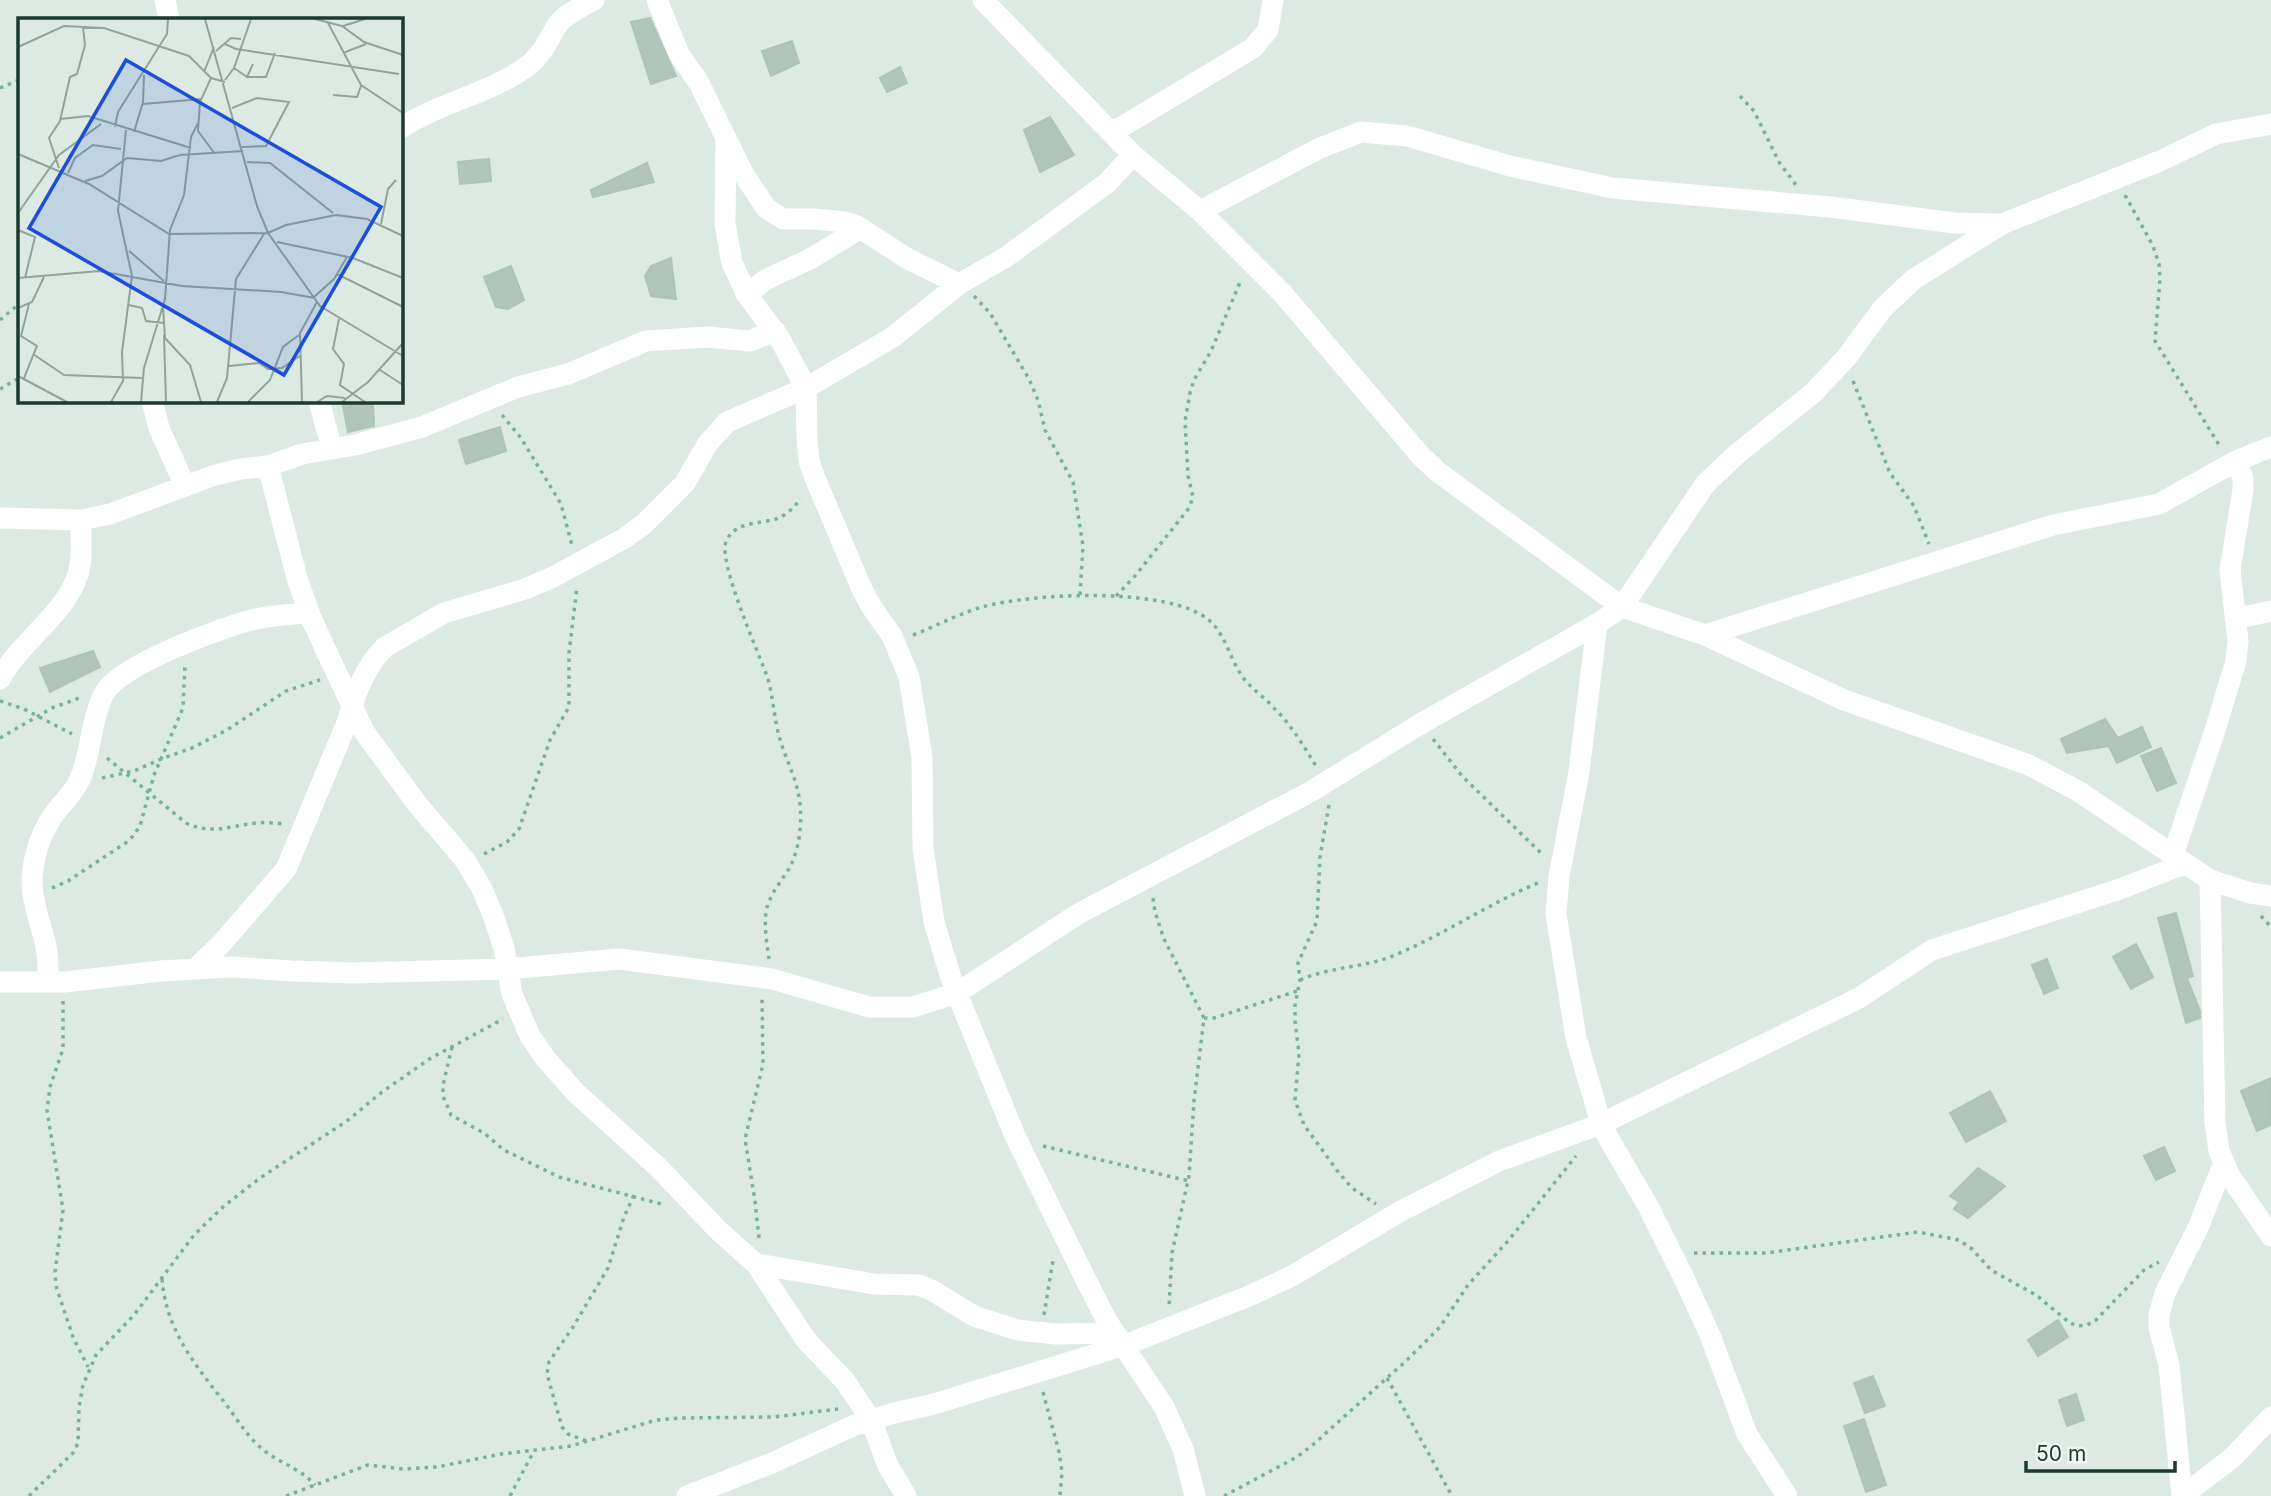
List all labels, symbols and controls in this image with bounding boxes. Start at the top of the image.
inset map [18,18,402,402]
scale bar [2026,1430,2175,1474]
text: 50 m [2036,1441,2086,1466]

